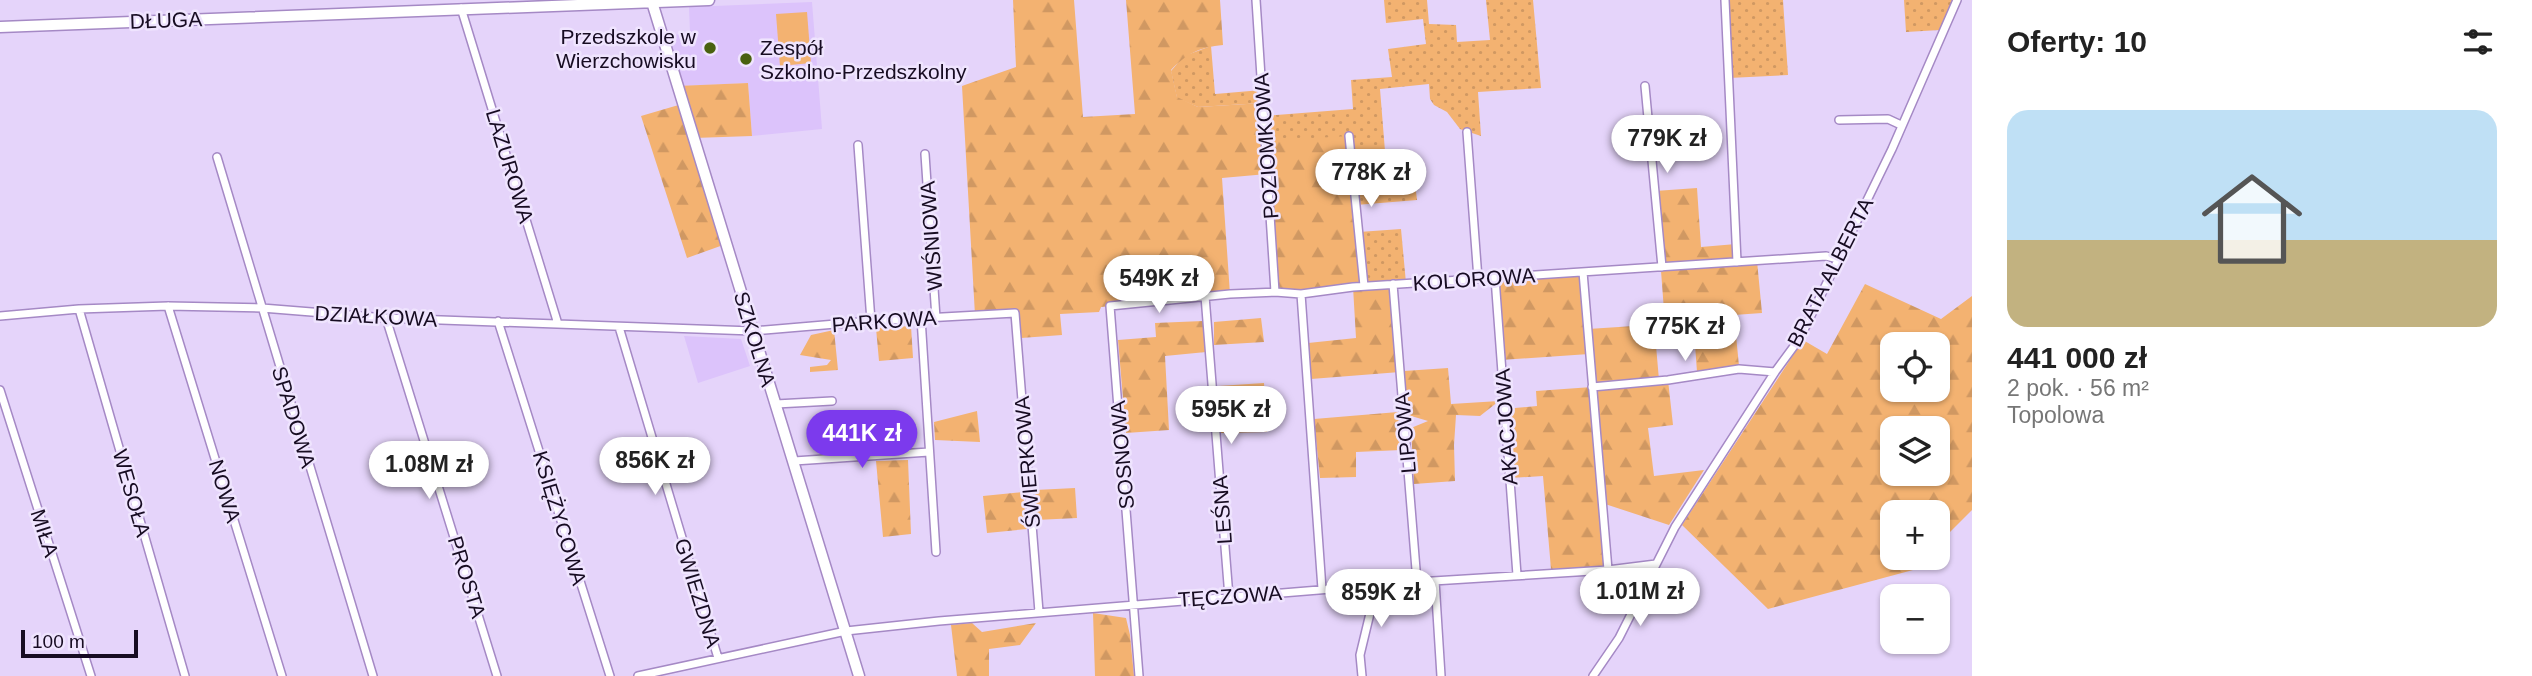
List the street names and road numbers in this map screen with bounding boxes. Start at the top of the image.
street label: DŁUGA [129,7,203,33]
street label: POZIOMKOWA [1249,72,1283,220]
street label: LAZUROWA [482,106,538,226]
street label: WIŚNIOWA [916,180,946,292]
street label: BRATA ALBERTA [1782,194,1878,350]
street label: KOLOROWA [1412,263,1536,295]
street label: SZKOLNA [730,289,780,389]
street label: DZIAŁKOWA [314,301,438,331]
street label: PARKOWA [831,306,937,336]
street label: SPADOWA [268,363,320,471]
street label: AKACJOWA [1490,368,1522,486]
street label: LIPOWA [1390,392,1420,474]
street label: ŚWIERKOWA [1010,395,1044,529]
street label: SOSNOWA [1106,400,1138,510]
street label: WESOŁA [109,447,155,539]
street label: KSIĘŻYCOWA [529,448,591,588]
street label: NOWA [205,457,245,525]
street label: LEŚNA [1208,475,1236,545]
street label: MIŁA [26,506,64,560]
street label: PROSTA [444,533,490,621]
street label: GWIEZDNA [670,536,726,650]
street label: TĘCZOWA [1177,581,1283,611]

